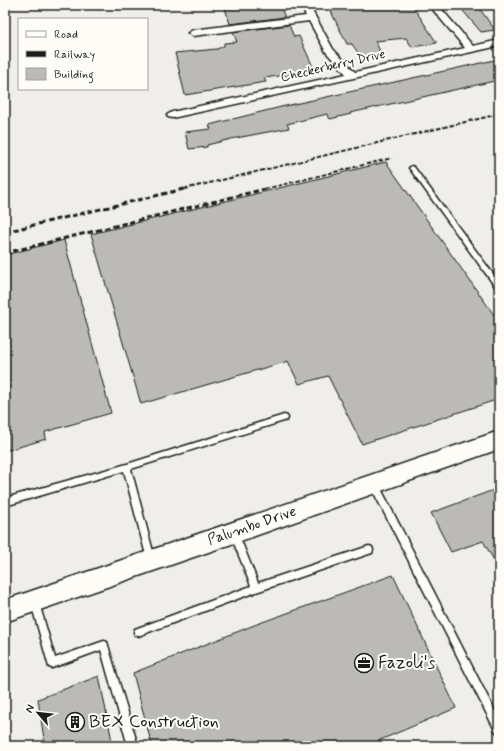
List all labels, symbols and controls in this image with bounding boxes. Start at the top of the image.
legend [18,18,148,90]
text: Road [54,27,78,43]
street label: Checkerberry Drive [279,46,387,86]
text: Railway [54,47,96,63]
text: Building [54,67,94,84]
street label: Palumbo Drive [205,501,299,551]
place label: Fazoli's [378,651,436,675]
office icon: Fazoli's [353,652,375,674]
north arrow [18,693,58,733]
text: N [22,702,38,715]
place label: BEX Construction [89,710,219,734]
building icon: BEX Construction [64,711,86,733]

